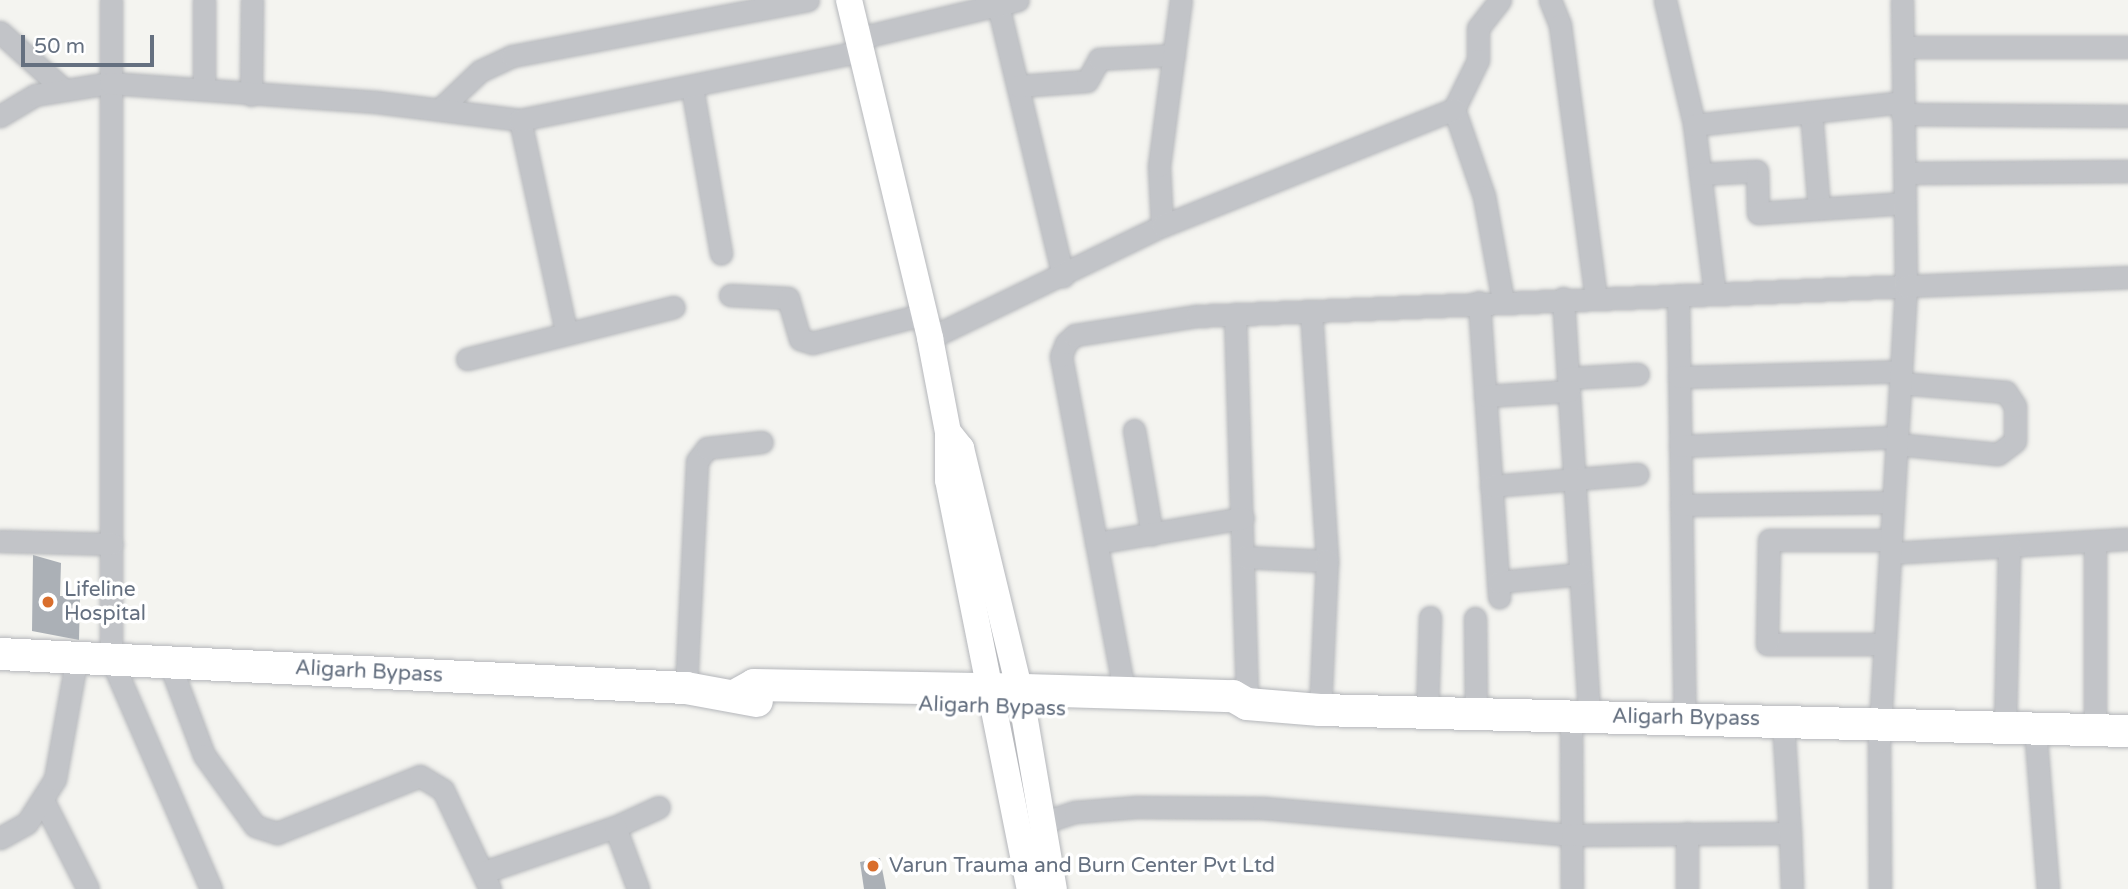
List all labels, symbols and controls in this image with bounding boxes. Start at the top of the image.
scale bar [24,21,158,65]
text: 50 m [34,34,85,59]
place label: Lifeline Hospital [64,577,146,627]
marker: Lifeline Hospital [38,592,58,612]
street label: Aligarh Bypass [294,656,444,688]
street label: Aligarh Bypass [918,692,1066,722]
street label: Aligarh Bypass [1612,704,1760,732]
place label: Varun Trauma and Burn Center Pvt Ltd [889,853,1275,879]
marker: Varun Trauma and Burn Center Pvt Ltd [863,856,883,876]

